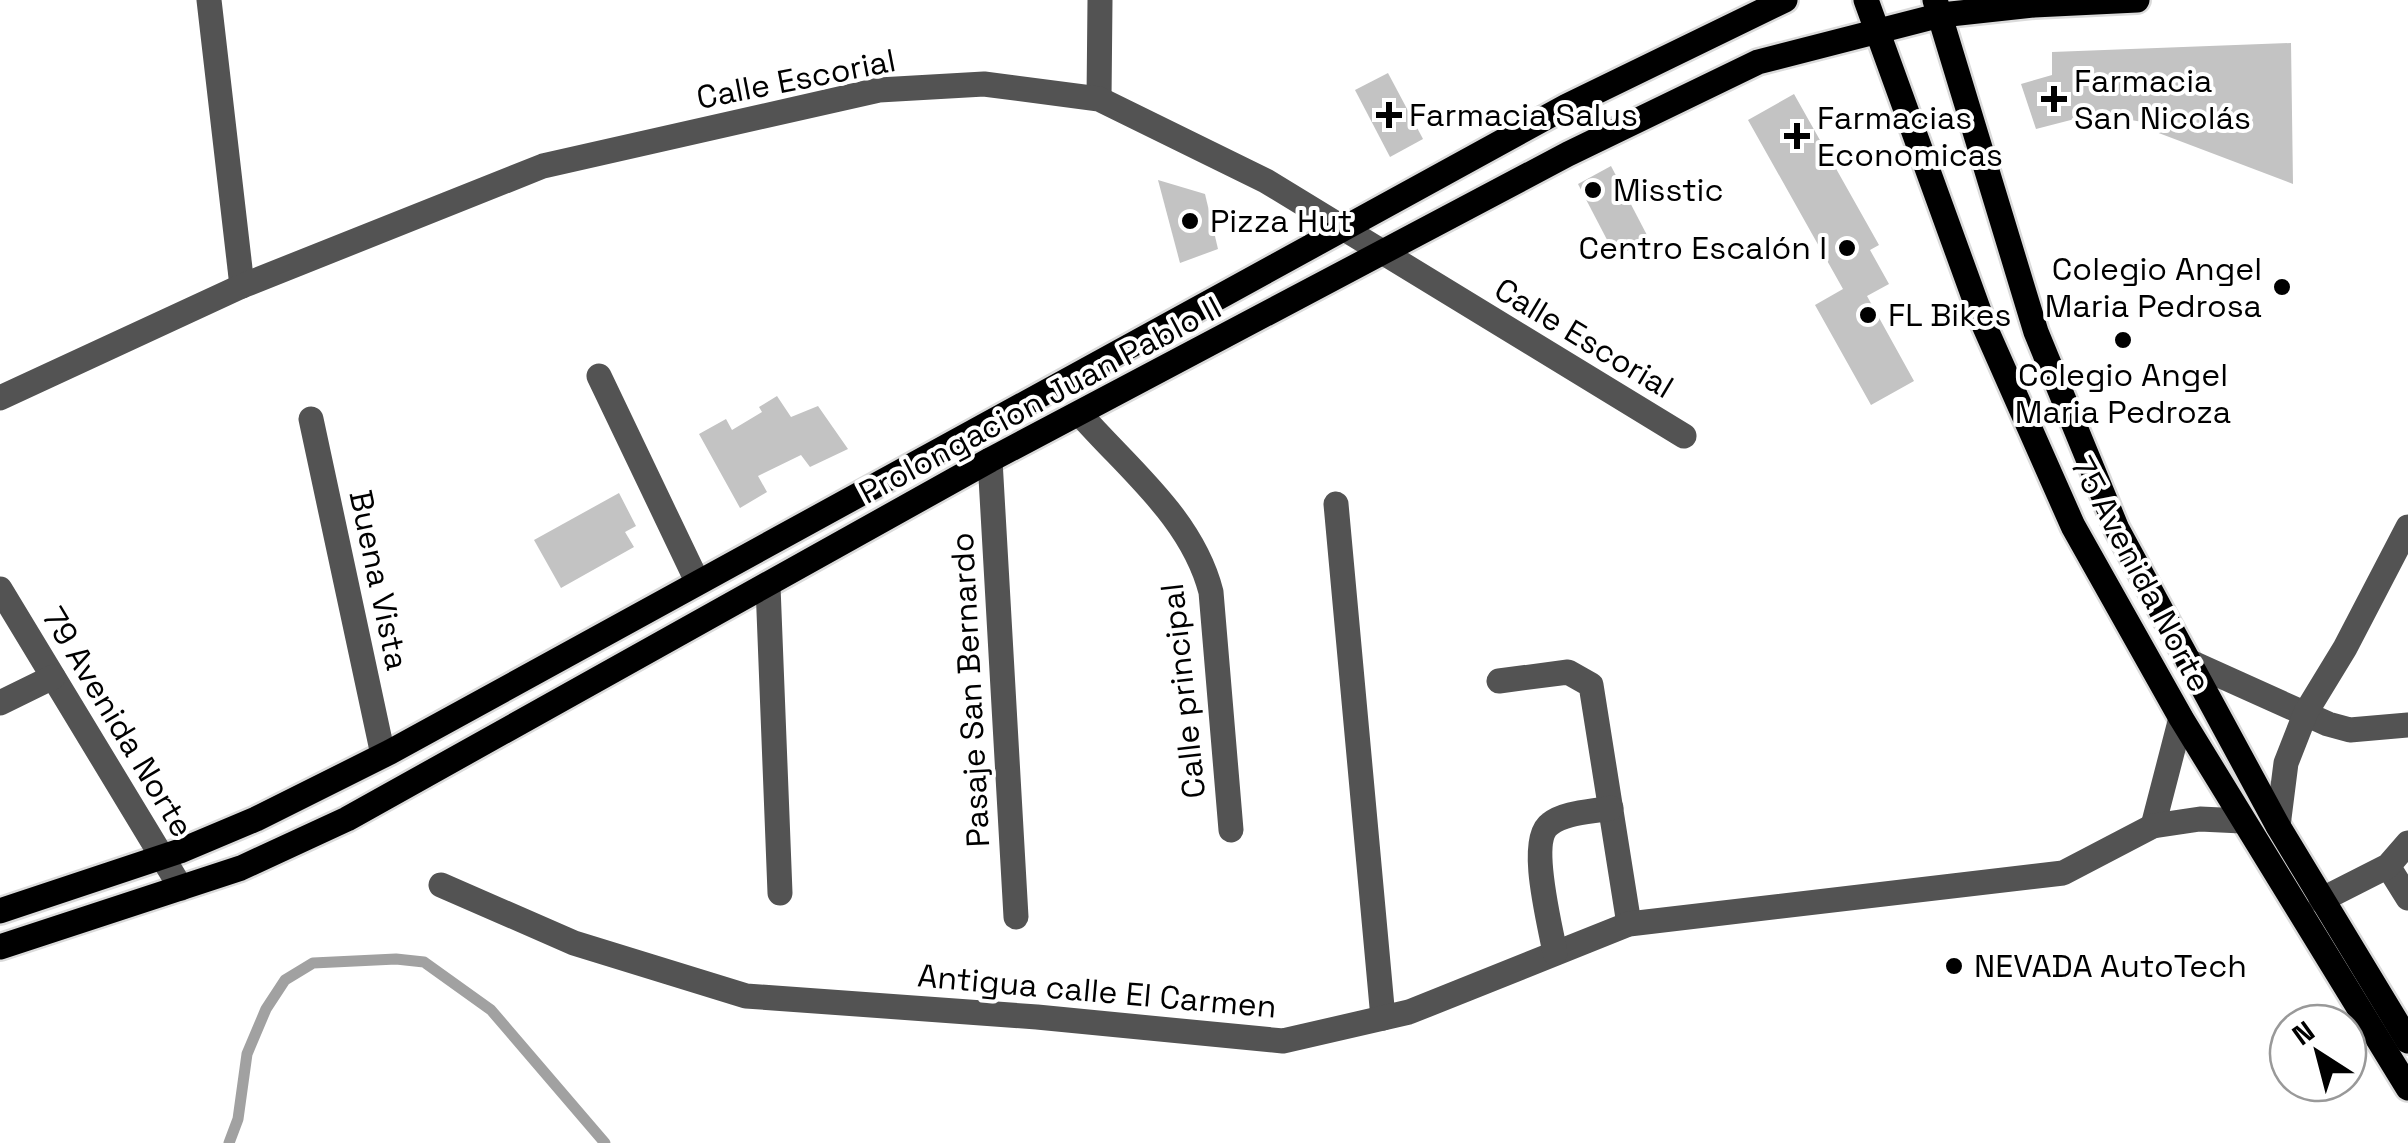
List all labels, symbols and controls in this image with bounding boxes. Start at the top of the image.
street label: Calle Escorial [693,40,899,118]
place label: Farmacia San Nicolás [2074,61,2251,138]
marker: Farmacia San Nicolás [2043,88,2065,110]
place label: Farmacia Salus [1409,95,1638,135]
place label: Farmacias Economicas [1817,98,2003,175]
marker: Farmacia Salus [1378,104,1400,126]
marker: Farmacias Economicas [1786,125,1808,147]
place label: Misstic [1613,170,1724,210]
marker: Misstic [1582,179,1604,201]
place label: Pizza Hut [1210,201,1352,241]
marker: Pizza Hut [1179,210,1201,232]
place label: Centro Escalón I [1578,228,1827,268]
marker: Centro Escalón I [1836,237,1858,259]
place label: Colegio Angel Maria Pedrosa [2045,249,2262,326]
street label: Calle Escorial [1487,269,1681,407]
marker: Colegio Angel Maria Pedrosa [2271,276,2293,298]
street label: Prolongacion Juan Pablo II [852,287,1228,513]
place label: FL Bikes [1888,295,2011,335]
marker: FL Bikes [1857,304,1879,326]
marker: Colegio Angel Maria Pedroza [2112,329,2134,351]
place label: Colegio Angel Maria Pedroza [2015,355,2231,432]
street label: 75 Avenida Norte [2062,449,2220,699]
street label: Buena Vista [340,487,418,673]
street label: Pasaje San Bernardo [942,532,998,848]
street label: Calle principal [1152,582,1214,800]
street label: 79 Avenida Norte [34,600,202,844]
place label: NEVADA AutoTech [1974,946,2247,986]
street label: Antigua calle El Carmen [916,955,1278,1027]
marker: NEVADA AutoTech [1943,955,1965,977]
north arrow [2268,1003,2368,1103]
text: N [2285,1013,2321,1053]

